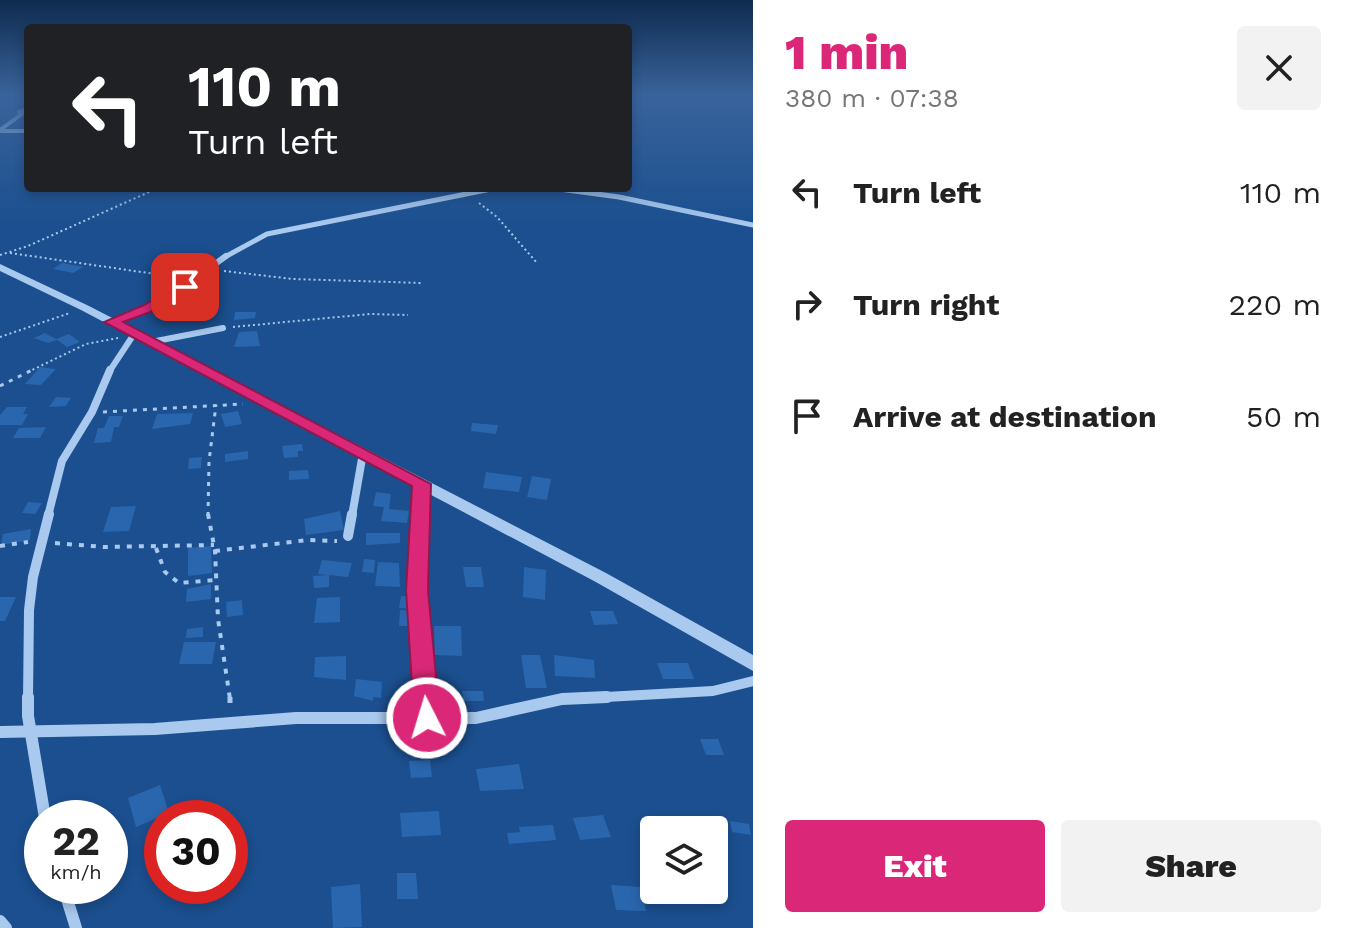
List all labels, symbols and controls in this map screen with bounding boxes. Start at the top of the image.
text: 1 min [785,24,908,81]
button: close [1237,26,1321,110]
text: 110 m [188,54,341,120]
icon: left [56,56,160,160]
text: 380 m · 07:38 [785,83,959,113]
text: Turn left [188,121,338,163]
icon: left [785,170,829,214]
text: Turn left [853,175,981,210]
text: 110 m [1240,175,1321,210]
pin [151,253,219,321]
icon: arrive [163,265,207,309]
icon: right [785,282,829,326]
text: Turn right [853,287,999,322]
text: 220 m [1229,287,1321,322]
icon: arrive [785,394,829,438]
text: Arrive at destination [853,399,1157,434]
text: 50 m [1246,399,1321,434]
position arrow [385,676,469,760]
speed limit sign: 30 [144,800,248,904]
map controls [640,816,728,904]
button: layers [640,816,728,904]
text: 22 [52,818,100,865]
button: Exit [785,820,1045,912]
button: Share [1061,820,1321,912]
text: km/h [50,860,102,884]

